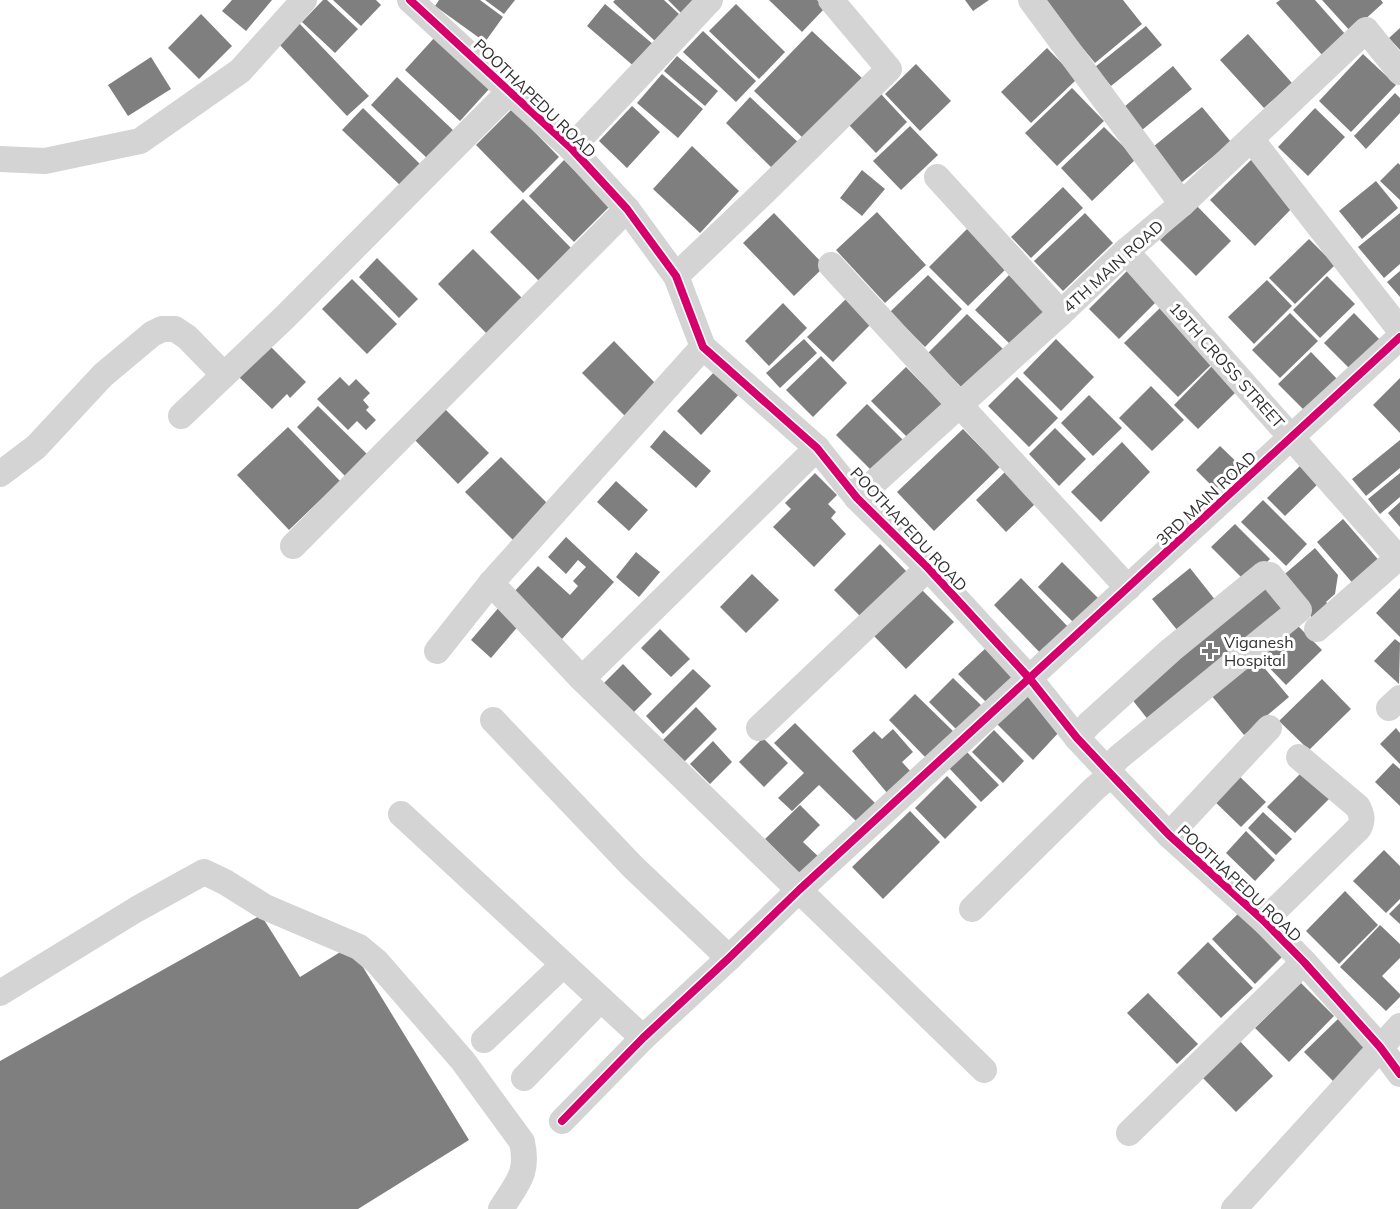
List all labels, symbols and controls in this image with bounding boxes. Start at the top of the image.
street label: POOTHAPEDU ROAD [470,34,600,162]
street label: 4TH MAIN ROAD [1059,216,1167,316]
street label: 19TH CROSS STREET [1165,298,1289,432]
street label: 3RD MAIN ROAD [1152,447,1260,549]
street label: POOTHAPEDU ROAD [846,463,972,595]
place label: Viganesh Hospital [1224,632,1294,670]
marker: Viganesh Hospital [1201,642,1219,660]
street label: POOTHAPEDU ROAD [1174,820,1306,946]

